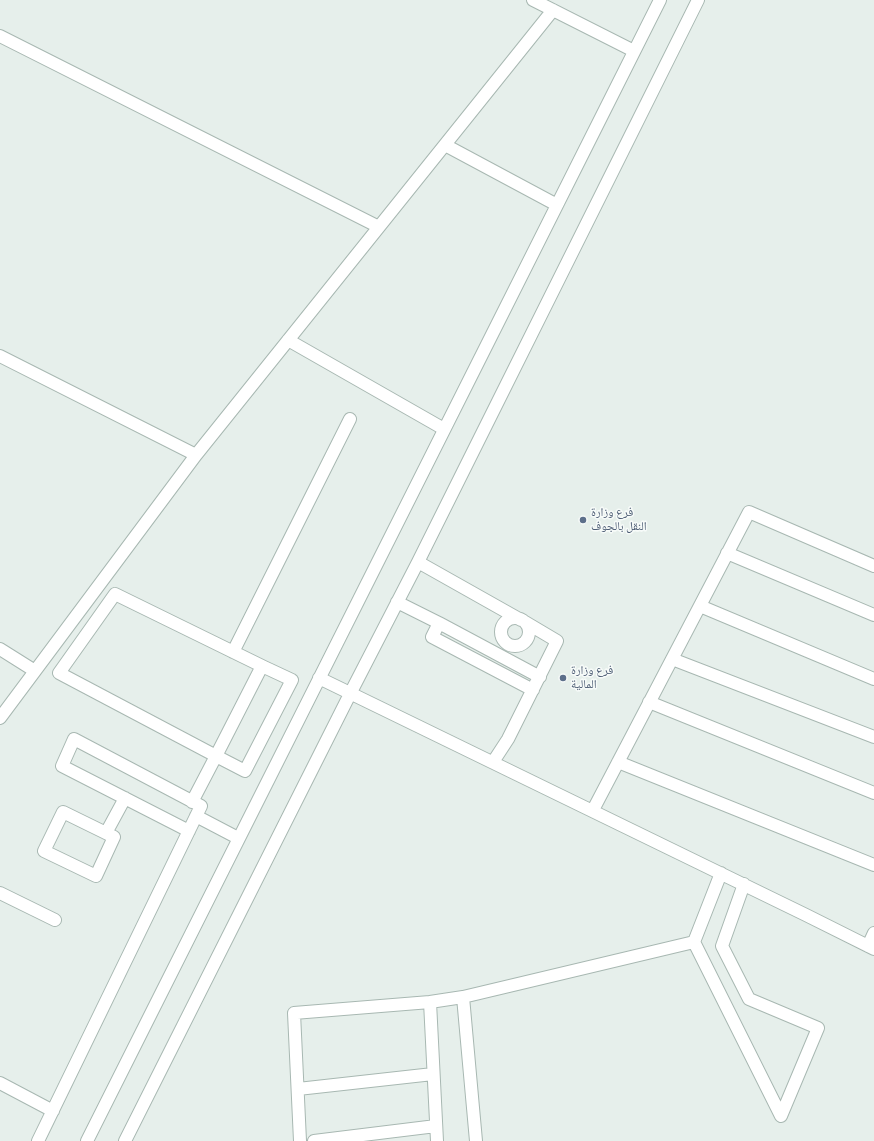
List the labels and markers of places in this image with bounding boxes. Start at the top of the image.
place label: فرع وزارة النقل بالجوف [591,506,647,534]
marker: فرع وزارة النقل بالجوف [578,515,588,525]
place label: فرع وزارة المالية [571,664,613,692]
marker: فرع وزارة المالية [558,673,568,683]

